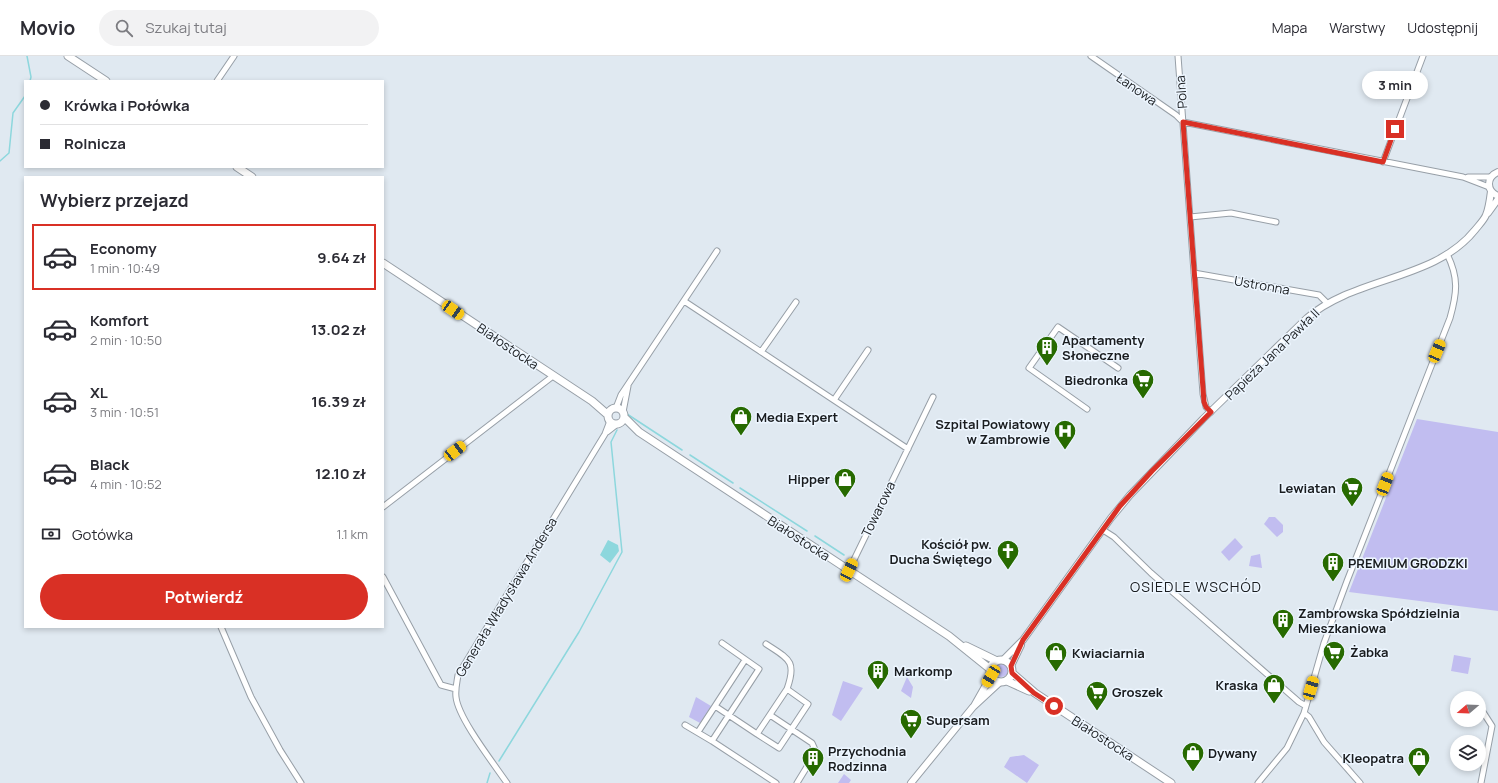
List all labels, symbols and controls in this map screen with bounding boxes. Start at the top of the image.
search box [99,10,379,46]
text: Movio [20,15,75,41]
icon: search [113,17,135,39]
text: Szukaj tutaj [145,17,227,38]
text: Mapa [1272,18,1307,37]
text: Warstwy [1329,18,1385,37]
text: Udostępnij [1407,18,1478,37]
street label: Łanowa [1113,68,1161,110]
callout: 3 min [1362,71,1428,99]
street label: Polna [1171,75,1191,109]
text: 3 min [1378,76,1412,94]
text: Krówka i Połówka [64,95,190,116]
route end [1386,120,1404,138]
text: Rolnicza [64,133,126,154]
text: Wybierz przejazd [40,188,189,212]
text: Economy [90,238,157,259]
icon: car [42,239,78,275]
text: 9.64 zł [317,247,366,268]
text: 1 min · 10:49 [90,259,160,277]
street label: Ustronna [1233,271,1291,299]
car [440,298,466,322]
street label: Papieża Jana Pawła II [1221,304,1323,404]
text: Komfort [90,310,149,331]
icon: car [42,311,78,347]
text: 13.02 zł [311,319,366,340]
street label: Białostocka [474,319,542,373]
text: 2 min · 10:50 [90,331,162,349]
place label: Apartamenty Słoneczne [1062,331,1145,364]
building icon: Apartamenty Słoneczne [1034,334,1060,367]
car [1427,338,1447,364]
supermarket icon: Biedronka [1130,367,1156,400]
place label: Biedronka [1065,371,1128,389]
text: XL [90,382,108,403]
icon: car [42,383,78,419]
text: 16.39 zł [311,391,366,412]
text: 3 min · 10:51 [90,403,159,421]
shop icon: Media Expert [728,404,754,437]
place label: Media Expert [756,408,839,426]
place label: Szpital Powiatowy w Zambrowie [935,415,1051,448]
hospital icon: Szpital Powiatowy w Zambrowie [1052,418,1078,451]
car [442,439,468,463]
text: Black [90,454,129,475]
icon: car [42,455,78,491]
text: 12.10 zł [315,463,366,484]
shop icon: Hipper [832,466,858,499]
place label: Hipper [788,470,830,488]
car [1375,471,1395,497]
text: 4 min · 10:52 [90,475,162,493]
supermarket icon: Lewiatan [1339,475,1365,508]
street label: Towarowa [857,478,899,540]
place label: Lewiatan [1279,479,1336,497]
street label: Białostocka [764,511,834,565]
street label: Generała Władysława Andersa [451,514,561,680]
icon: cash [40,523,62,545]
text: Gotówka [72,524,133,545]
text: 1.1 km [337,525,368,543]
place label: Kościół pw. Ducha Świętego [889,535,992,568]
church icon: Kościół pw. Ducha Świętego [995,538,1021,571]
building icon: PREMIUM GRODZKI [1320,550,1346,583]
place label: PREMIUM GRODZKI [1348,554,1468,572]
car [838,557,860,583]
button: Potwierdź [40,574,368,620]
district label: OSIEDLE WSCHÓD [1130,577,1262,596]
place label: Zambrowska Spółdzielnia Mieszkaniowa [1298,604,1460,637]
building icon: Zambrowska Spółdzielnia Mieszkaniowa [1270,607,1296,640]
supermarket icon: Żabka [1321,639,1347,672]
shop icon: Kwiaciarnia [1043,640,1069,673]
place label: Żabka [1350,643,1389,661]
place label: Kwiaciarnia [1072,644,1145,662]
building icon: Markomp [865,658,891,691]
place label: Markomp [894,662,952,680]
car [980,663,1002,689]
shop icon: Kraska [1261,672,1287,705]
car [1302,675,1320,701]
place label: Kraska [1216,676,1258,694]
supermarket icon: Groszek [1084,679,1110,712]
place label: Groszek [1112,683,1164,701]
north arrow [1450,691,1486,727]
map controls [1450,691,1486,771]
route start [1045,697,1063,715]
supermarket icon: Supersam [898,707,924,740]
place label: Supersam [926,711,990,729]
street label: Białostocka [1068,711,1138,765]
button: layers [1450,735,1486,771]
shop icon: Dywany [1180,740,1206,773]
place label: Przychodnia Rodzinna [828,742,906,775]
place label: Dywany [1208,744,1258,762]
building icon: Przychodnia Rodzinna [800,745,826,778]
shop icon: Kleopatra [1406,745,1432,778]
place label: Kleopatra [1342,749,1404,767]

